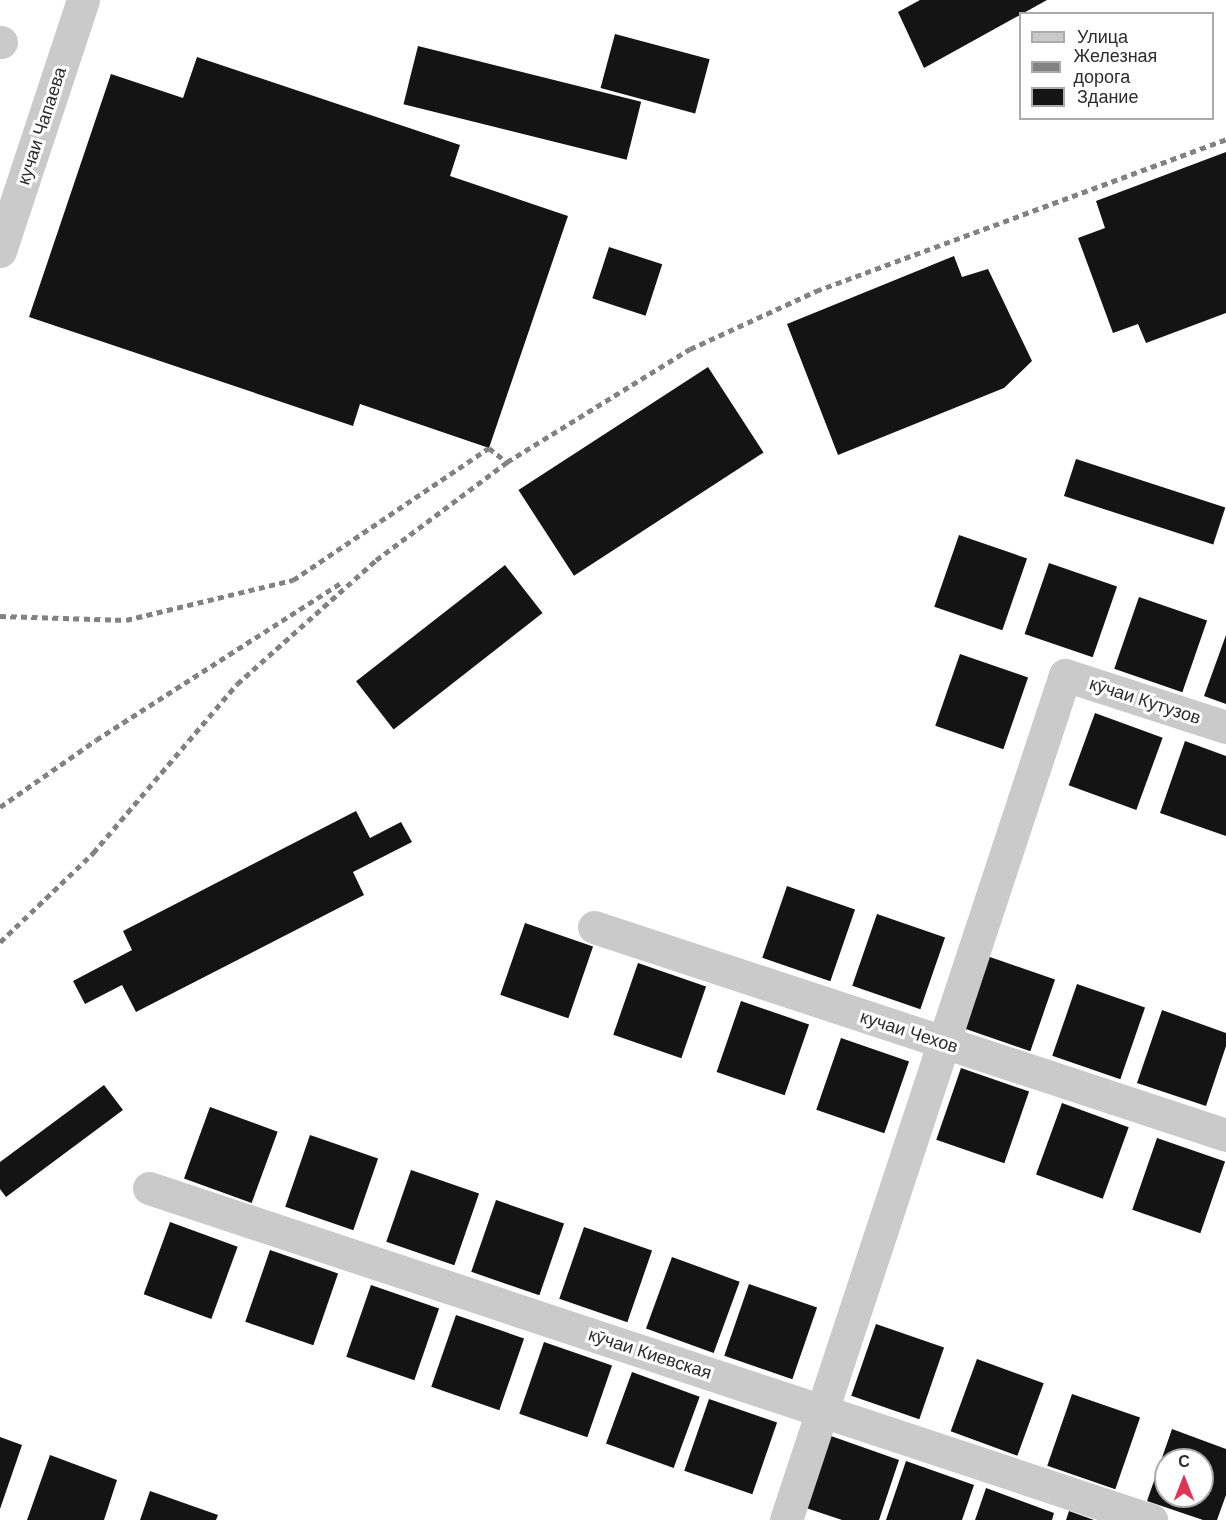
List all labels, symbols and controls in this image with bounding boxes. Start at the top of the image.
legend [1019,12,1214,120]
text: Улица [1077,27,1128,47]
text: Железная дорога [1073,46,1157,87]
street label: кучаи Чапаева [13,64,71,188]
text: Здание [1077,87,1138,107]
street label: кӯчаи Кутузов [1087,673,1203,729]
street label: кучаи Чехов [857,1006,961,1058]
street label: кӯчаи Киевская [586,1324,714,1384]
north arrow [1154,1448,1214,1508]
text: С [1178,1453,1190,1470]

